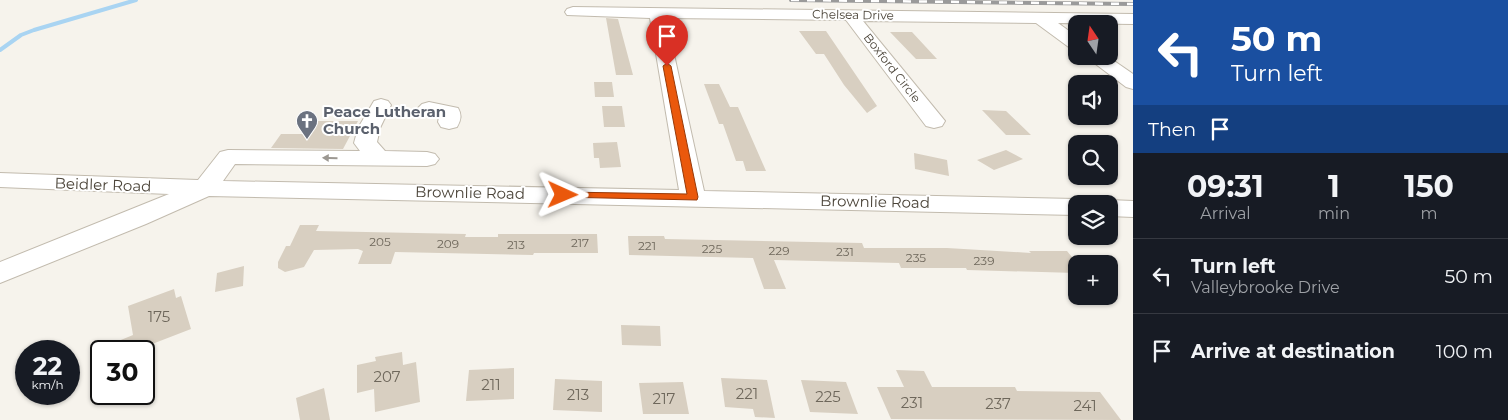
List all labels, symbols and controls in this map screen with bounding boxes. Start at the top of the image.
street label: Chelsea Drive [812,6,894,23]
pin [646,15,688,66]
north arrow [1068,15,1118,65]
map controls [1068,15,1118,305]
text: 50 m [1231,17,1322,60]
icon: left [1148,20,1213,85]
icon: arrive [653,22,681,50]
street label: Boxford Circle [861,30,924,105]
text: Turn left [1231,60,1323,87]
button: sound [1068,75,1118,125]
place label: Peace Lutheran Church [323,102,446,138]
church icon: Peace Lutheran Church [295,109,319,140]
icon: arrive [1206,115,1234,143]
text: Then [1148,118,1196,141]
button: search [1068,135,1118,185]
one-way arrow [322,154,338,162]
position arrow [536,168,588,220]
text: 09:31 [1187,168,1264,205]
text: 1 [1328,168,1340,205]
text: 150 [1404,168,1454,205]
street label: Beidler Road [54,173,152,196]
street label: Brownlie Road [415,182,525,203]
street label: Brownlie Road [820,191,930,212]
button: layers [1068,195,1118,245]
text: Arrival [1200,204,1251,223]
text: min [1318,204,1350,223]
text: m [1420,204,1437,223]
house number: 205 [369,234,391,249]
house number: 217 [571,235,589,250]
house number: 209 [437,236,459,251]
house number: 213 [507,237,525,252]
house number: 221 [638,238,656,253]
house number: 225 [702,241,722,256]
house number: 229 [769,243,789,258]
house number: 231 [836,244,854,259]
house number: 235 [906,250,926,265]
house number: 239 [974,253,994,268]
button: + [1068,255,1118,305]
text: Turn left [1191,255,1276,278]
icon: left [1148,262,1176,290]
text: 50 m [1445,265,1493,288]
text: Valleybrooke Drive [1191,278,1340,297]
house number: 175 [148,307,170,326]
icon: arrive [1148,337,1176,365]
speed limit sign: 30 [90,340,155,405]
text: Arrive at destination [1191,340,1395,363]
text: 100 m [1436,340,1493,363]
text: 22 [33,351,62,381]
house number: 207 [373,367,401,386]
house number: 211 [481,375,501,394]
text: km/h [31,377,64,392]
house number: 221 [736,384,758,403]
house number: 213 [567,385,589,404]
house number: 225 [815,387,841,406]
house number: 217 [653,389,676,408]
house number: 231 [901,393,923,412]
house number: 237 [985,394,1011,413]
house number: 241 [1073,396,1097,415]

